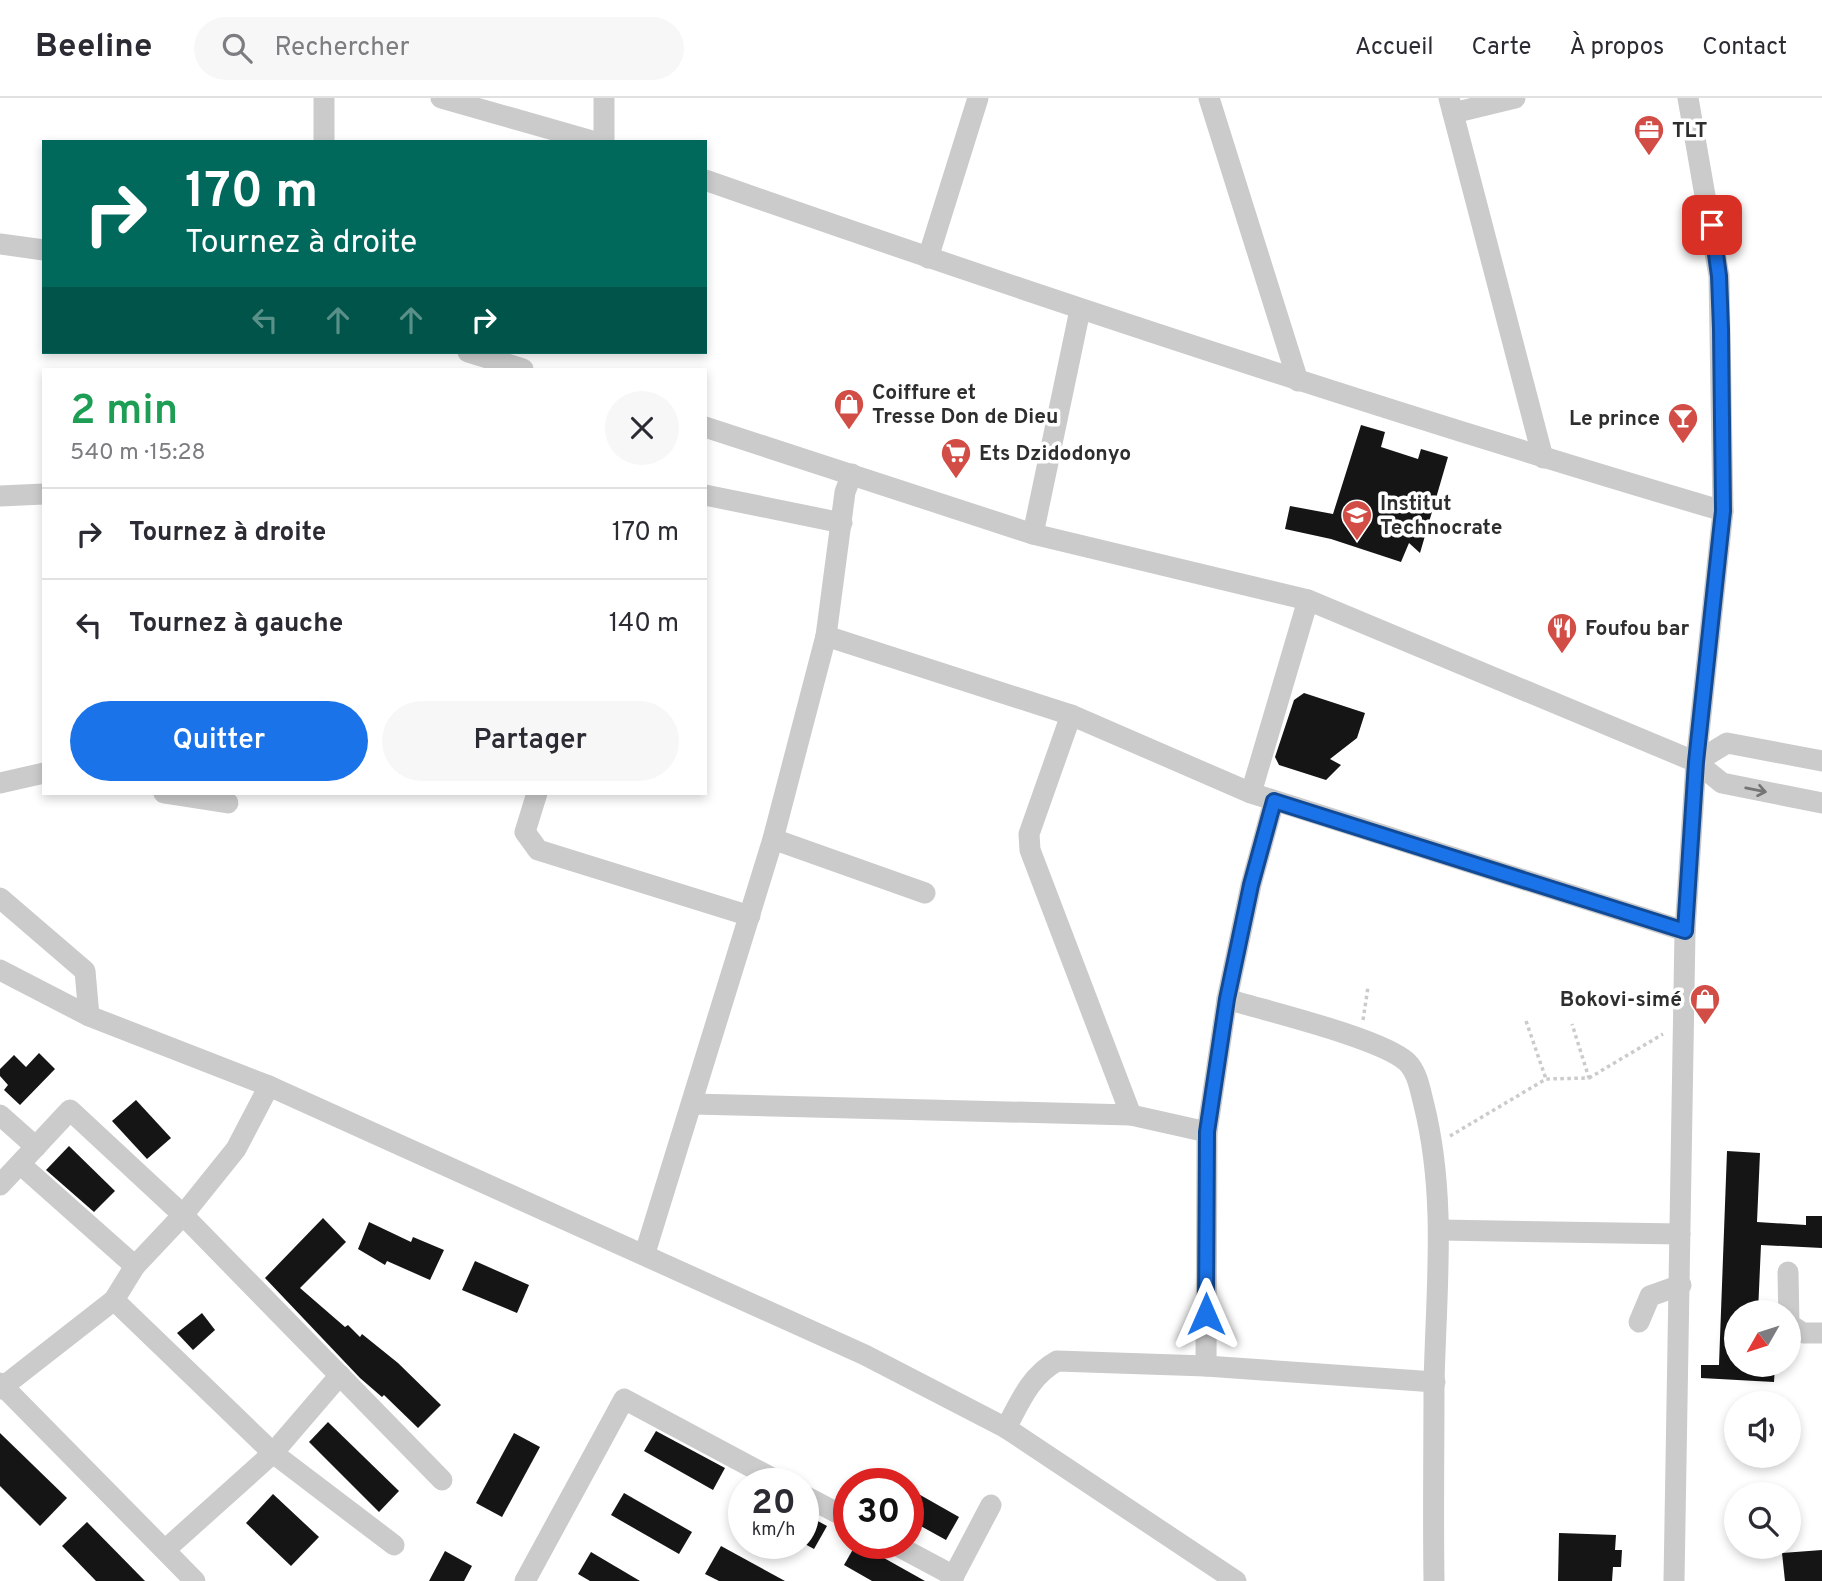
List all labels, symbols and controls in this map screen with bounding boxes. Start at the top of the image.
search box [194,17,684,80]
text: Beeline [35,27,152,69]
icon: search [218,29,256,67]
text: Rechercher [274,32,410,65]
text: Accueil [1355,33,1434,63]
text: Carte [1472,33,1531,63]
text: À propos [1569,33,1664,63]
text: Contact [1702,33,1787,63]
office icon: TLT [1632,113,1666,157]
place label: TLT [1672,118,1707,145]
text: 170 m [185,163,318,225]
icon: right [70,168,161,259]
pin [1682,195,1742,255]
icon: arrive [1693,206,1731,244]
text: Tournez à droite [185,224,417,264]
icon: left [246,301,284,339]
icon: ahead [319,301,357,339]
icon: ahead [392,301,430,339]
icon: right [465,301,503,339]
place label: Coiffure et Tresse Don de Dieu [872,380,1058,431]
text: 2 min [70,386,178,439]
shop icon: Coiffure et Tresse Don de Dieu [832,387,866,431]
button: close [605,391,679,465]
bar icon: Le prince [1666,401,1700,445]
place label: Le prince [1569,406,1660,433]
supermarket icon: Ets Dzidodonyo [939,436,973,480]
text: 540 m · 15:28 [70,439,206,468]
place label: Ets Dzidodonyo [979,441,1131,468]
place label: Institut Technocrate [1380,491,1502,542]
school or university icon: Institut Technocrate [1340,498,1374,542]
icon: right [70,515,108,553]
text: Tournez à droite [129,517,326,550]
text: 170 m [612,517,679,550]
icon: left [70,606,108,644]
text: Tournez à gauche [129,608,343,641]
text: 140 m [609,608,679,641]
restaurant icon: Foufou bar [1545,611,1579,655]
place label: Foufou bar [1585,616,1690,643]
button: Quitter [70,701,368,781]
button: Partager [382,701,679,781]
one-way arrow [1744,783,1767,797]
shop icon: Bokovi-simé [1688,982,1722,1026]
place label: Bokovi-simé [1560,987,1682,1014]
position arrow [1169,1277,1243,1351]
north arrow [1724,1300,1801,1377]
map controls [1724,1300,1801,1559]
button: sound [1724,1391,1801,1468]
speed limit sign: 30 [833,1468,924,1559]
text: 20 [751,1482,796,1526]
button: search [1724,1482,1801,1559]
text: km/h [752,1519,795,1542]

